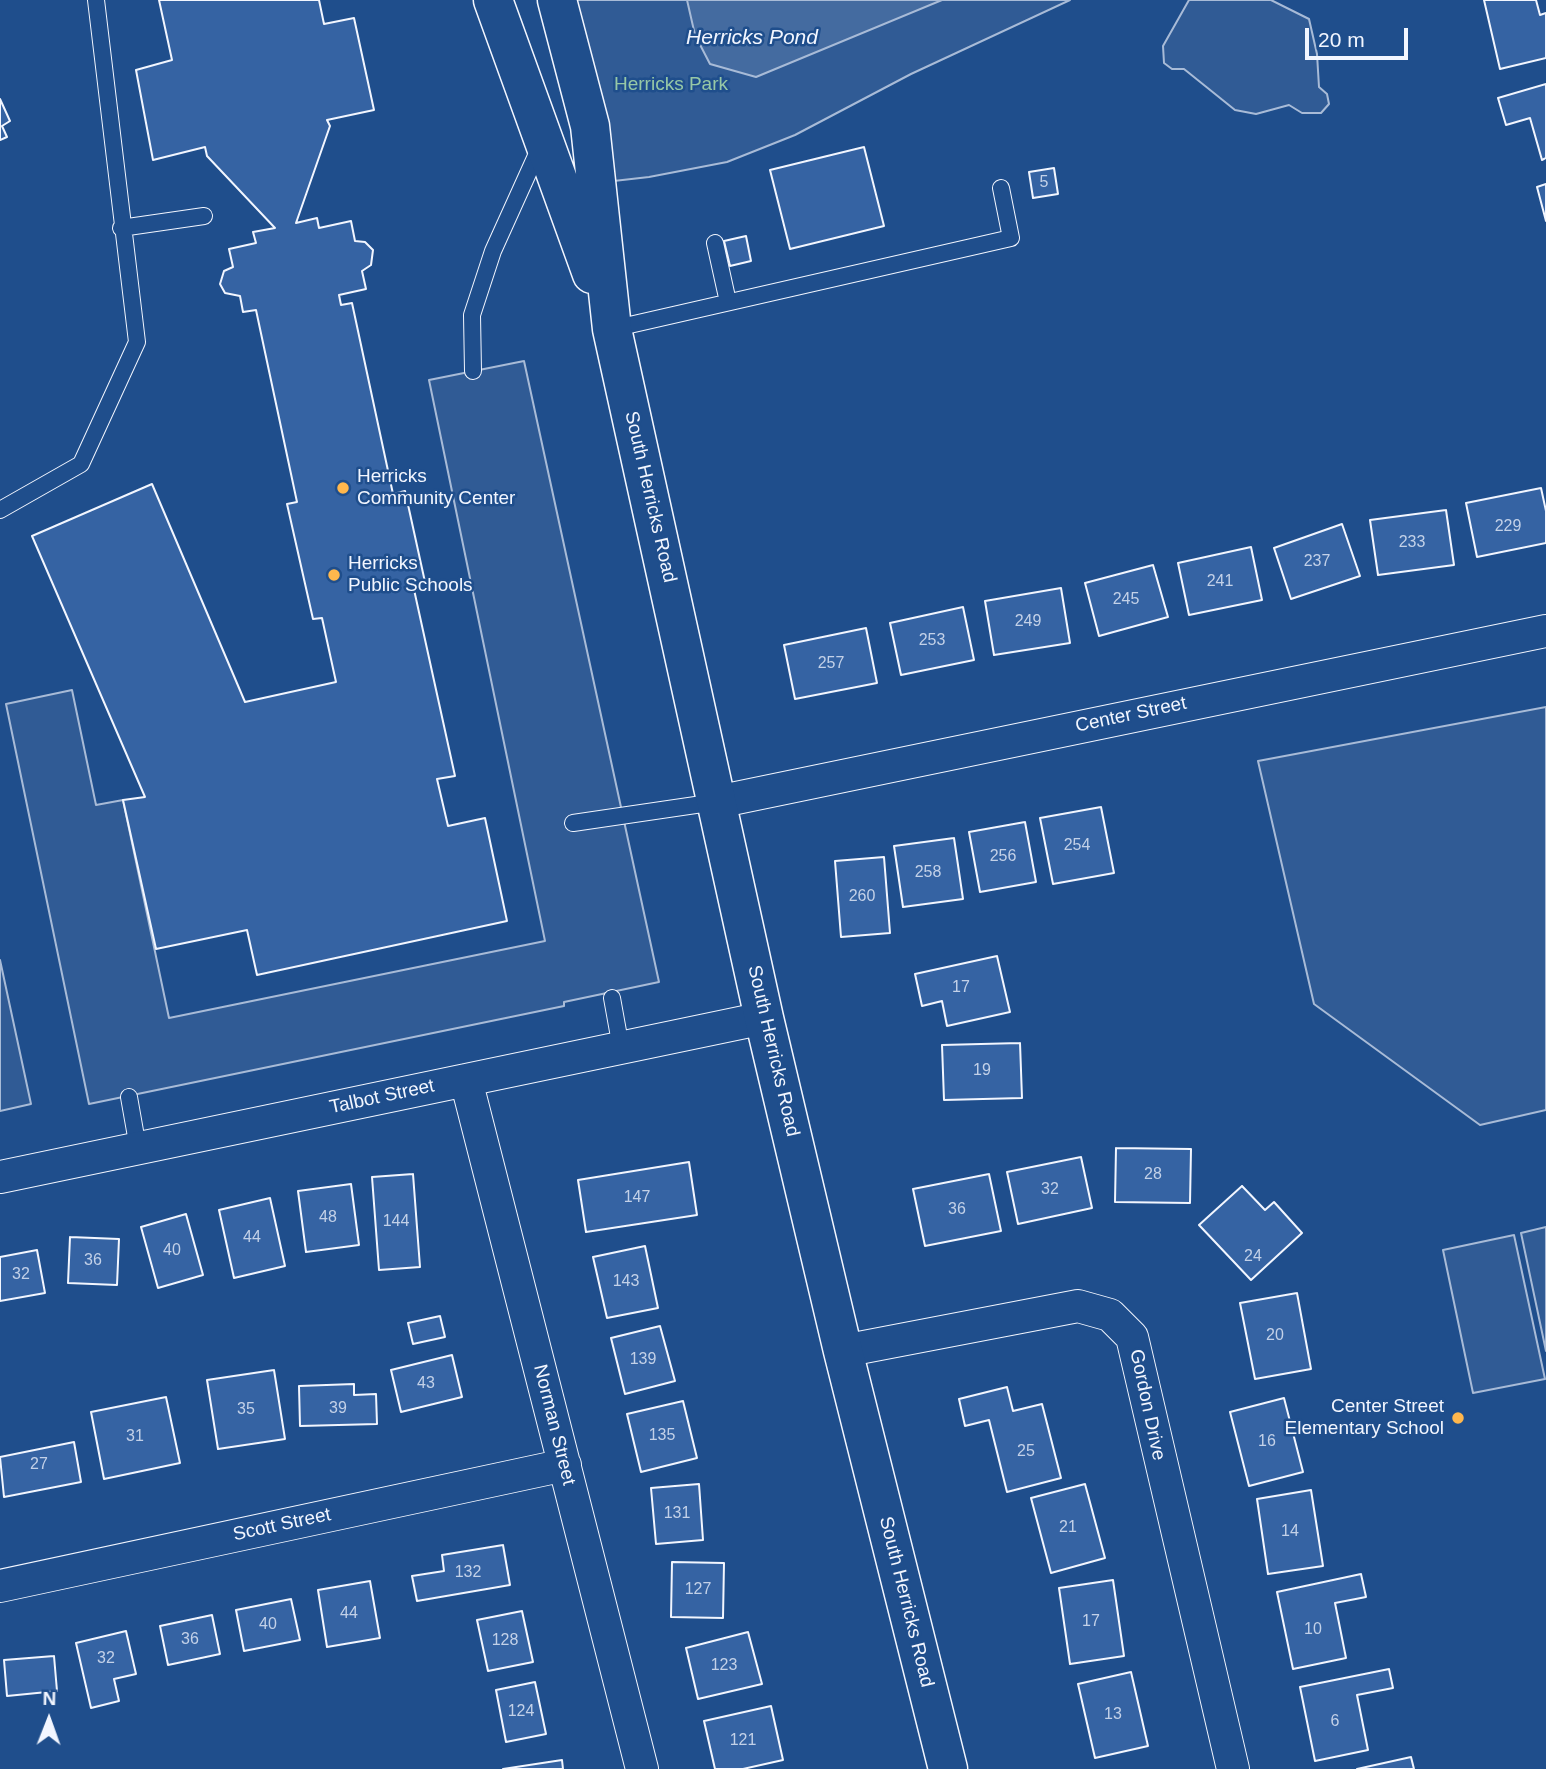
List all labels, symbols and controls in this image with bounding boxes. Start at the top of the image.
scale bar [1308,14,1411,58]
water label: Herricks Pond [686,25,818,51]
text: 20 m [1318,28,1365,51]
park label: Herricks Park [614,74,728,96]
house number: 5 [1040,173,1048,193]
street label: South Herricks Road [619,409,681,585]
place label: Herricks Community Center [357,466,515,510]
marker: Herricks Community Center [335,480,351,496]
house number: 229 [1495,517,1521,537]
house number: 233 [1399,533,1425,553]
house number: 237 [1304,552,1330,572]
place label: Herricks Public Schools [348,553,473,597]
marker: Herricks Public Schools [326,567,342,583]
house number: 241 [1207,572,1233,592]
house number: 245 [1113,590,1139,610]
house number: 249 [1015,612,1041,632]
house number: 253 [919,631,945,651]
house number: 257 [818,654,844,674]
street label: Center Street [1073,692,1189,738]
house number: 254 [1064,836,1090,856]
house number: 256 [990,847,1016,867]
house number: 258 [915,863,941,883]
house number: 260 [849,887,875,907]
street label: South Herricks Road [742,963,804,1139]
house number: 17 [952,978,970,998]
house number: 19 [973,1061,991,1081]
street label: Talbot Street [327,1075,437,1119]
house number: 28 [1144,1165,1162,1185]
house number: 32 [1041,1180,1059,1200]
house number: 147 [624,1188,650,1208]
house number: 36 [948,1200,966,1220]
house number: 48 [319,1208,337,1228]
house number: 144 [383,1212,409,1232]
house number: 44 [243,1228,261,1248]
house number: 40 [163,1241,181,1261]
house number: 24 [1244,1247,1262,1267]
house number: 36 [84,1251,102,1271]
house number: 32 [12,1265,30,1285]
house number: 143 [613,1272,639,1292]
house number: 20 [1266,1326,1284,1346]
street label: Gordon Drive [1124,1347,1170,1463]
house number: 139 [630,1350,656,1370]
street label: Norman Street [528,1362,580,1488]
house number: 43 [417,1374,435,1394]
place label: Center Street Elementary School [1285,1396,1444,1440]
house number: 39 [329,1399,347,1419]
house number: 35 [237,1400,255,1420]
marker: Center Street Elementary School [1450,1410,1466,1426]
house number: 135 [649,1426,675,1446]
house number: 31 [126,1427,144,1447]
house number: 16 [1258,1432,1276,1452]
house number: 25 [1017,1442,1035,1462]
house number: 27 [30,1455,48,1475]
street label: Scott Street [231,1504,333,1546]
house number: 131 [664,1504,690,1524]
street label: South Herricks Road [874,1514,938,1690]
house number: 21 [1059,1518,1077,1538]
house number: 14 [1281,1522,1299,1542]
house number: 132 [455,1563,481,1583]
house number: 127 [685,1580,711,1600]
house number: 44 [340,1604,358,1624]
house number: 17 [1082,1612,1100,1632]
house number: 40 [259,1615,277,1635]
house number: 10 [1304,1620,1322,1640]
house number: 36 [181,1630,199,1650]
house number: 128 [492,1631,518,1651]
house number: 32 [97,1649,115,1669]
house number: 123 [711,1656,737,1676]
north arrow [14,1685,84,1755]
text: N [42,1688,56,1709]
house number: 124 [508,1702,534,1722]
house number: 13 [1104,1705,1122,1725]
house number: 6 [1331,1712,1339,1732]
house number: 121 [730,1731,756,1751]

